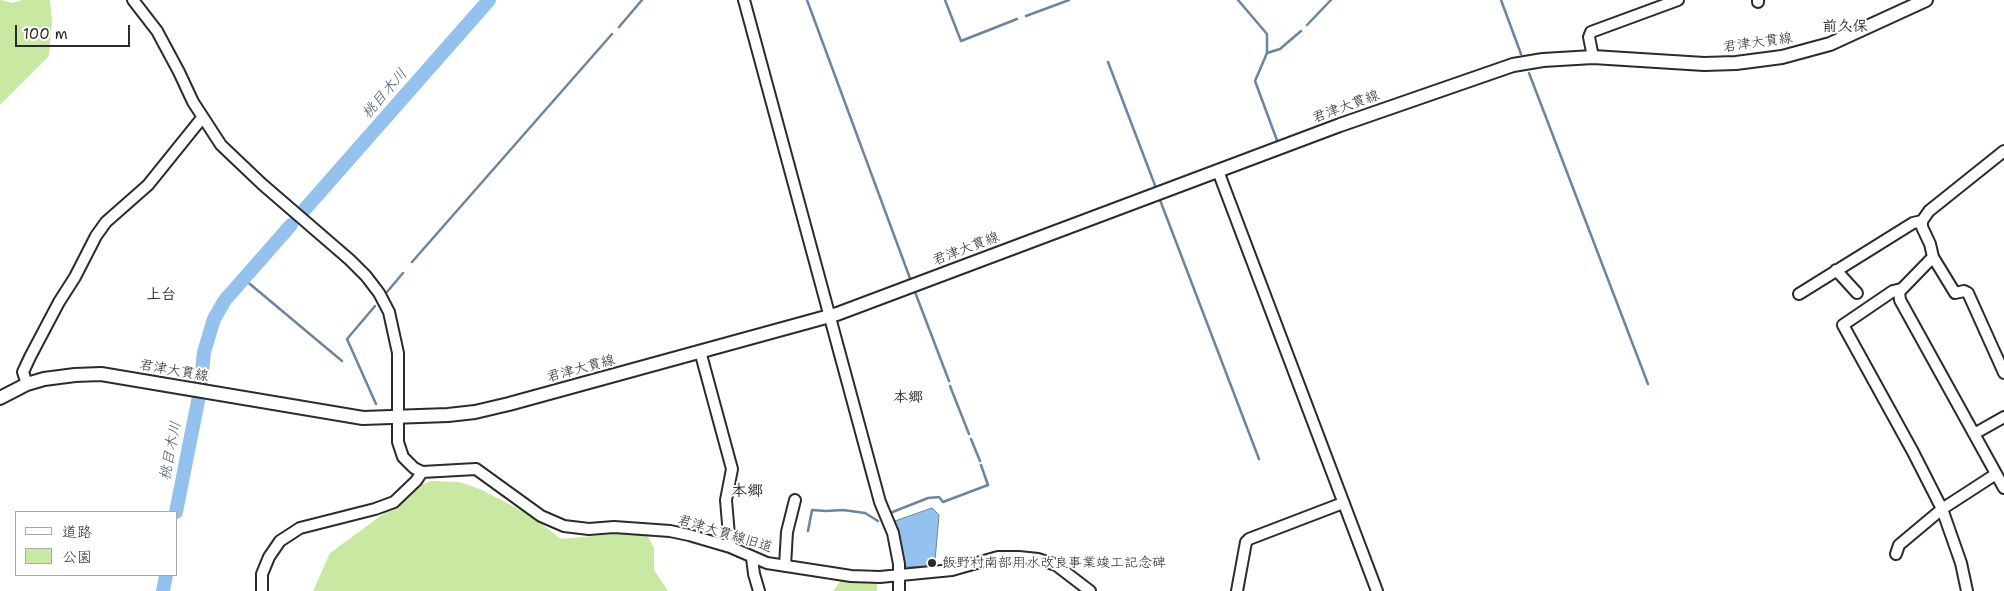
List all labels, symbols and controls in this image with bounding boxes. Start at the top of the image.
scale bar [18,15,132,47]
district label: 前久保 [1823,18,1867,36]
text: 100 m [23,24,68,44]
street label: 君津大貫線 [1722,30,1794,56]
water label: 桃目木川 [359,65,411,123]
street label: 君津大貫線 [1310,87,1382,127]
street label: 君津大貫線 [930,229,1002,269]
district label: 上台 [146,286,176,304]
street label: 君津大貫線 [545,352,617,386]
street label: 君津大貫線 [138,357,210,385]
district label: 本郷 [893,389,923,407]
water label: 桃目木川 [156,420,186,482]
district label: 本郷 [731,482,763,502]
legend [15,511,178,576]
street label: 君津大貫線旧道 [676,512,774,556]
text: 道路 [62,522,92,542]
text: 公園 [62,547,92,567]
place label: 飯野村南部用水改良事業竣工記念碑 [942,555,1166,571]
marker: 飯野村南部用水改良事業竣工記念碑 [926,557,938,569]

